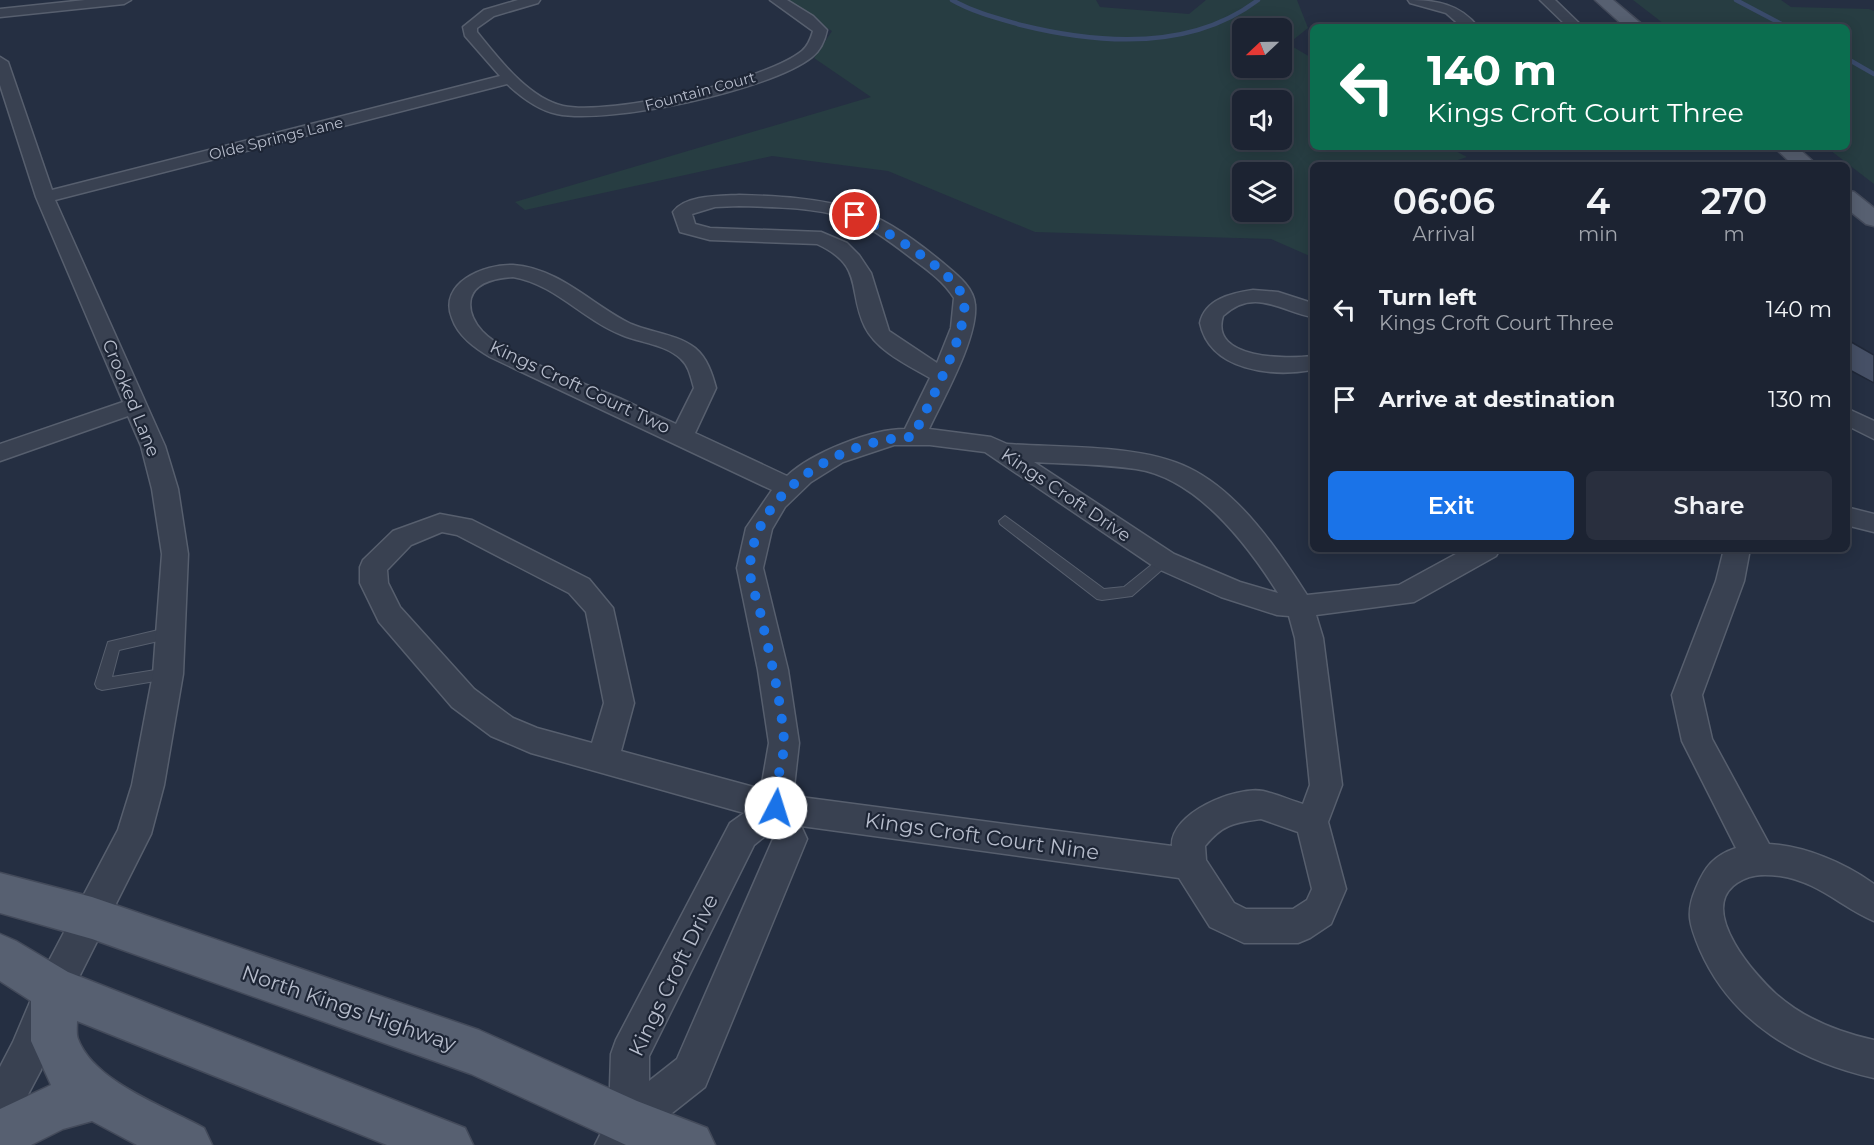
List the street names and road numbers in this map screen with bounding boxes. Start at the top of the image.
street label: Fountain Court [643,67,757,115]
street label: Olde Springs Lane [207,112,345,164]
street label: Kings Croft Court Two [486,335,674,439]
street label: Crooked Lane [97,336,165,460]
street label: Kings Croft Drive [997,443,1135,547]
street label: Kings Croft Court Nine [863,807,1101,865]
street label: Kings Croft Drive [623,890,723,1060]
street label: North Kings Highway [239,960,460,1057]

